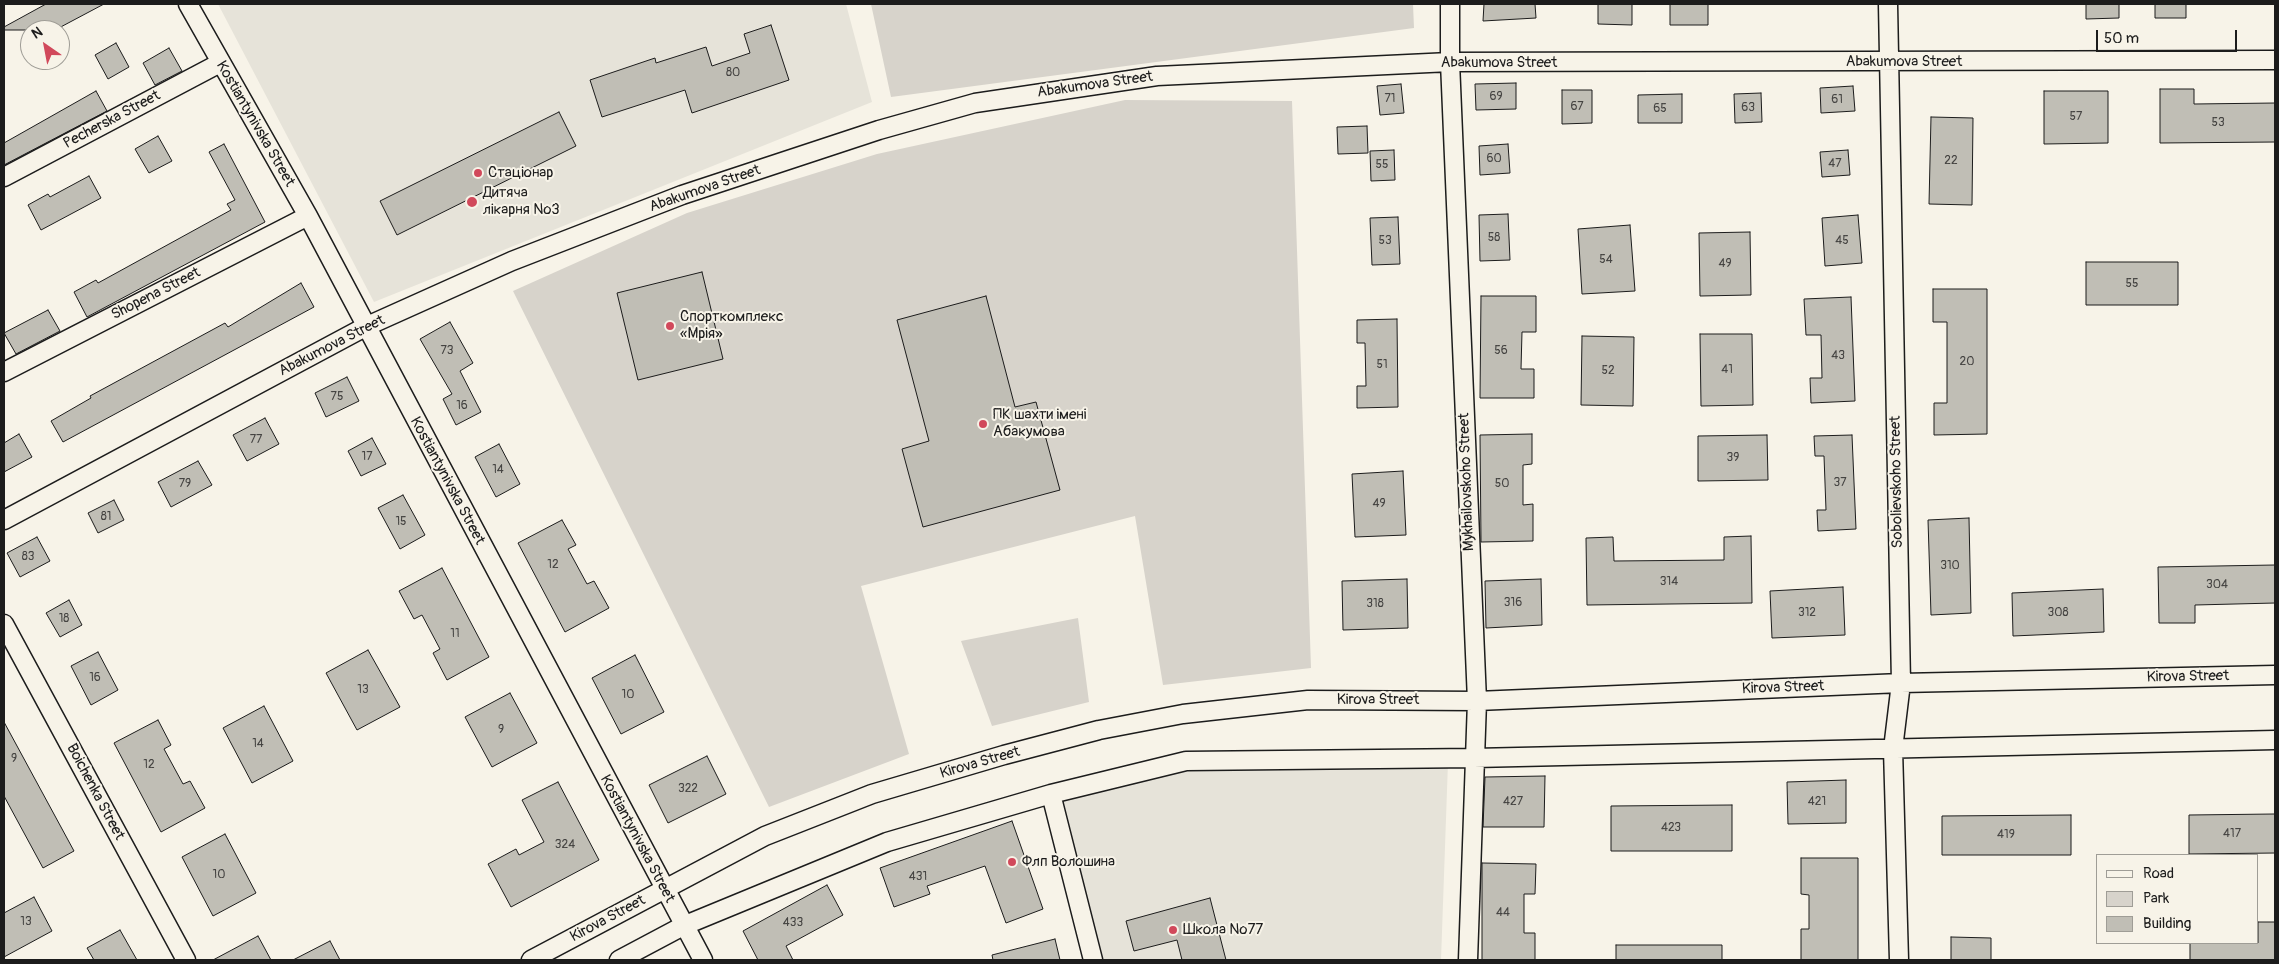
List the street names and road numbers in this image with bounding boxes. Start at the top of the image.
street label: Abakumova Street [1846,53,1962,71]
street label: Abakumova Street [1441,54,1557,72]
street label: Kostiantynivska Street [212,58,298,190]
street label: Abakumova Street [1036,68,1154,102]
street label: Pecherska Street [61,87,163,153]
street label: Abakumova Street [647,162,763,216]
street label: Shopena Street [108,264,204,324]
street label: Abakumova Street [276,312,388,380]
street label: Mykhailovskoho Street [1456,412,1478,552]
street label: Kostiantynivska Street [406,414,488,548]
street label: Sobolievskoho Street [1887,416,1907,548]
street label: Kirova Street [2147,667,2229,687]
street label: Kirova Street [1741,678,1825,698]
street label: Kirova Street [1337,691,1419,709]
street label: Boichenka Street [62,741,128,843]
street label: Kirova Street [938,743,1022,783]
street label: Kostiantynivska Street [596,772,678,906]
street label: Kirova Street [567,892,649,946]

